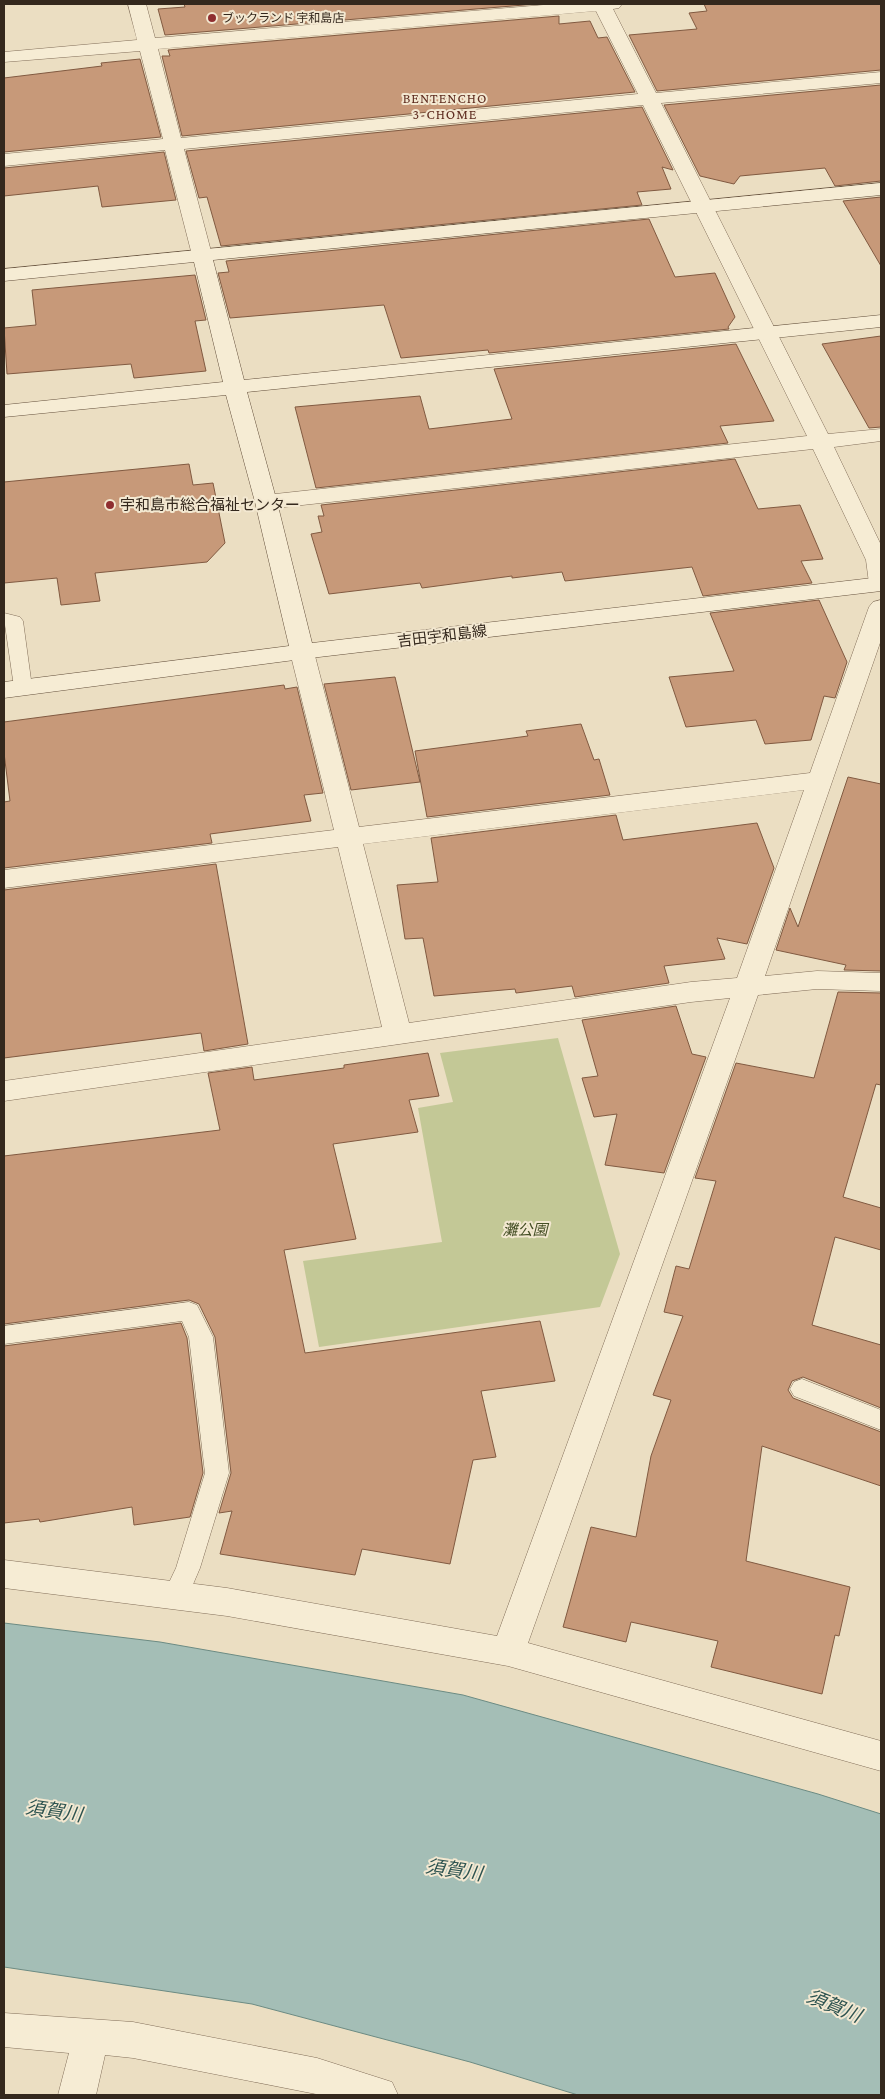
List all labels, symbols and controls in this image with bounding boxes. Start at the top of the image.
place label: ブックランド 宇和島店 [222,11,344,25]
marker: ブックランド 宇和島店 [206,12,218,24]
district label: BENTENCHO 3-CHOME [403,90,487,122]
place label: 宇和島市総合福祉センター [120,497,300,513]
marker: 宇和島市総合福祉センター [104,499,116,511]
street label: 吉田宇和島線 [396,623,488,649]
park label: 灘公園 [502,1222,549,1238]
water label: 須賀川 [24,1797,86,1826]
water label: 須賀川 [424,1856,486,1885]
water label: 須賀川 [804,1986,866,2027]

